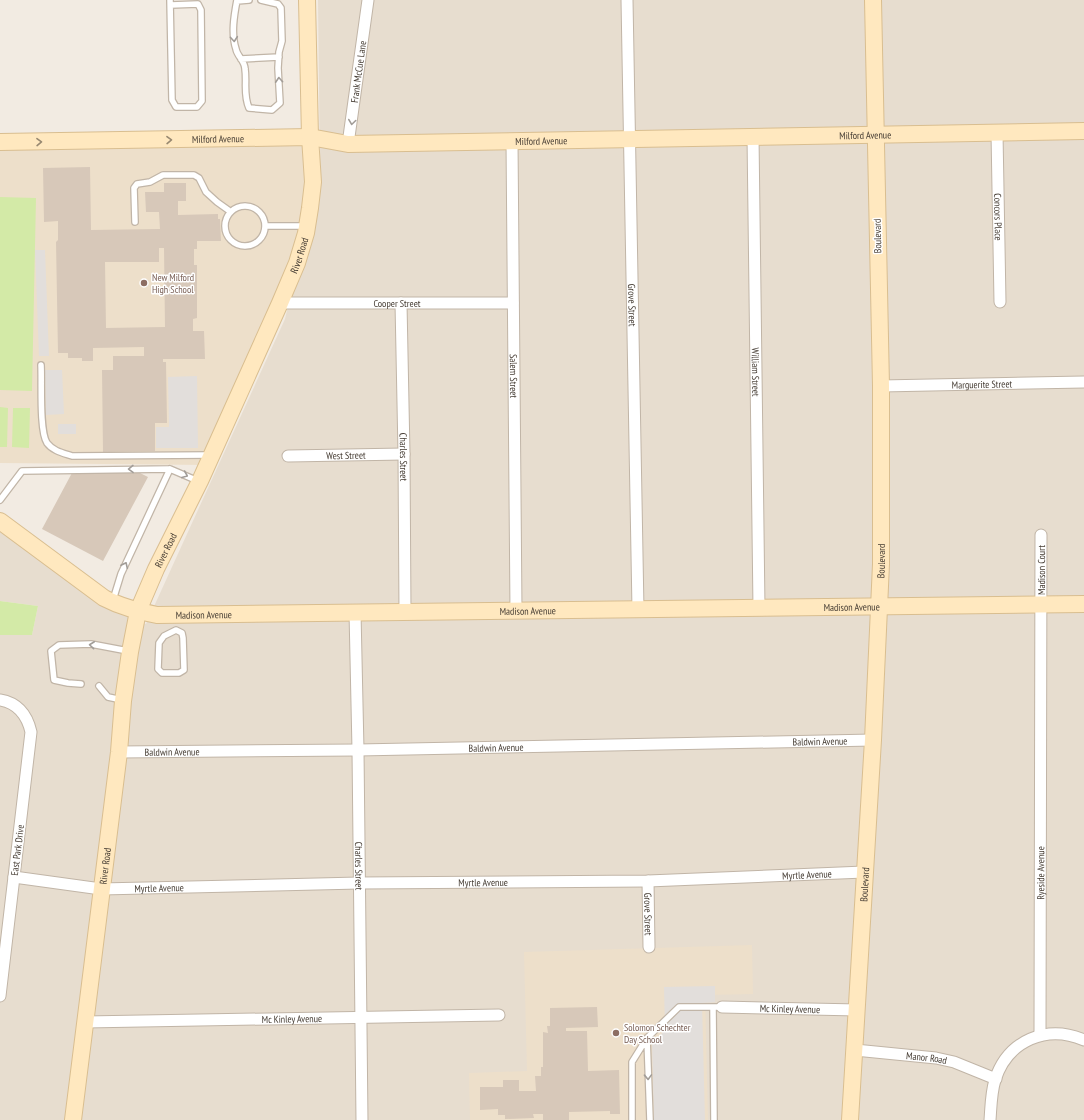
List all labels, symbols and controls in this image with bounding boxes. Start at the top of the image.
one-way arrow [230,36,239,42]
street label: Frank McCue Lane [348,40,369,104]
one-way arrow [274,77,283,83]
one-way arrow [347,119,356,125]
street label: Milford Avenue [839,128,891,142]
street label: Milford Avenue [192,132,244,146]
street label: Milford Avenue [515,134,567,148]
one-way arrow [166,135,172,144]
one-way arrow [36,137,42,146]
street label: Concors Place [991,193,1005,241]
street label: Boulevard [871,219,884,253]
street label: River Road [287,236,311,275]
place label: New Milford High School [152,271,194,296]
marker: New Milford High School [139,278,149,288]
street label: Grove Street [625,283,639,327]
street label: Cooper Street [373,297,421,310]
street label: William Street [749,347,762,397]
street label: Salem Street [507,354,520,398]
street label: Marguerite Street [952,377,1013,392]
street label: Charles Street [397,433,410,482]
street label: West Street [326,449,366,462]
one-way arrow [128,465,134,473]
one-way arrow [180,470,188,478]
street label: River Road [152,531,180,570]
street label: Boulevard [874,544,888,579]
street label: Madison Court [1035,545,1048,595]
one-way arrow [120,562,128,570]
street label: Madison Avenue [824,600,880,614]
street label: Madison Avenue [500,604,556,618]
street label: Madison Avenue [176,608,232,622]
one-way arrow [89,641,95,650]
street label: Baldwin Avenue [792,734,848,749]
street label: Baldwin Avenue [468,741,524,755]
street label: Baldwin Avenue [144,745,200,759]
street label: East Park Drive [8,824,27,876]
street label: Charles Street [352,842,366,891]
street label: Ryeside Avenue [1034,846,1047,900]
street label: River Road [97,847,114,885]
street label: Myrtle Avenue [782,867,832,882]
street label: Boulevard [857,867,872,902]
street label: Myrtle Avenue [458,876,508,889]
street label: Myrtle Avenue [134,881,184,895]
street label: Grove Street [641,893,655,936]
street label: Mc Kinley Avenue [760,1002,820,1016]
street label: Mc Kinley Avenue [262,1012,322,1026]
place label: Solomon Schechter Day School [624,1021,691,1046]
marker: Solomon Schechter Day School [611,1028,621,1038]
street label: Manor Road [906,1049,948,1067]
one-way arrow [644,1074,653,1080]

